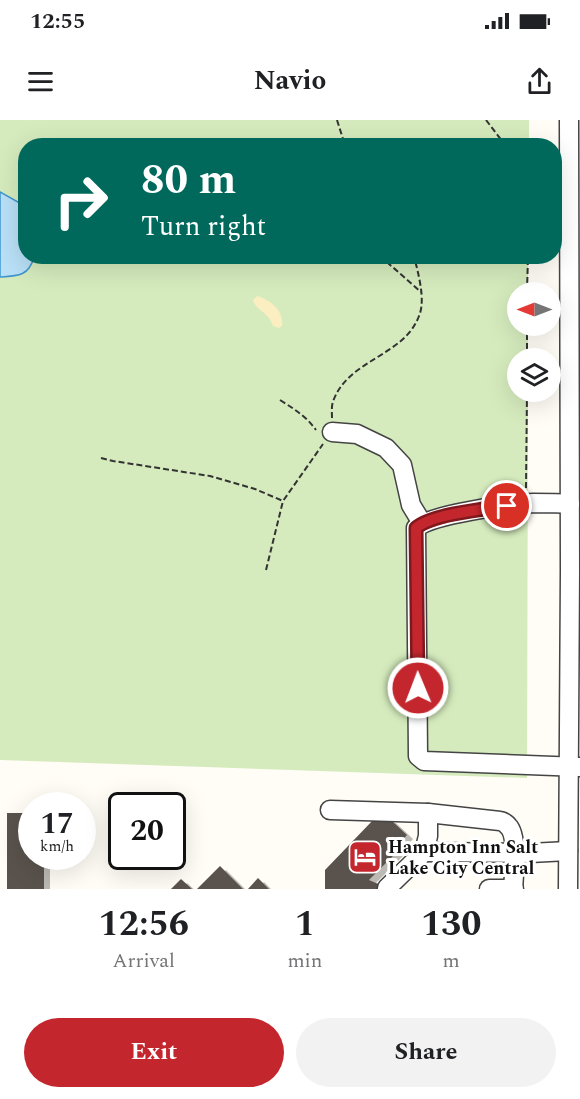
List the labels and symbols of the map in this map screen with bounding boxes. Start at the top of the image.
north arrow [507,282,561,336]
pin [481,480,532,531]
position arrow [386,656,450,720]
speed limit sign: 20 [108,792,186,870]
place label: Hampton Inn Salt Lake City Central [388,834,538,882]
hotel icon: Hampton Inn Salt Lake City Central [347,839,383,875]

